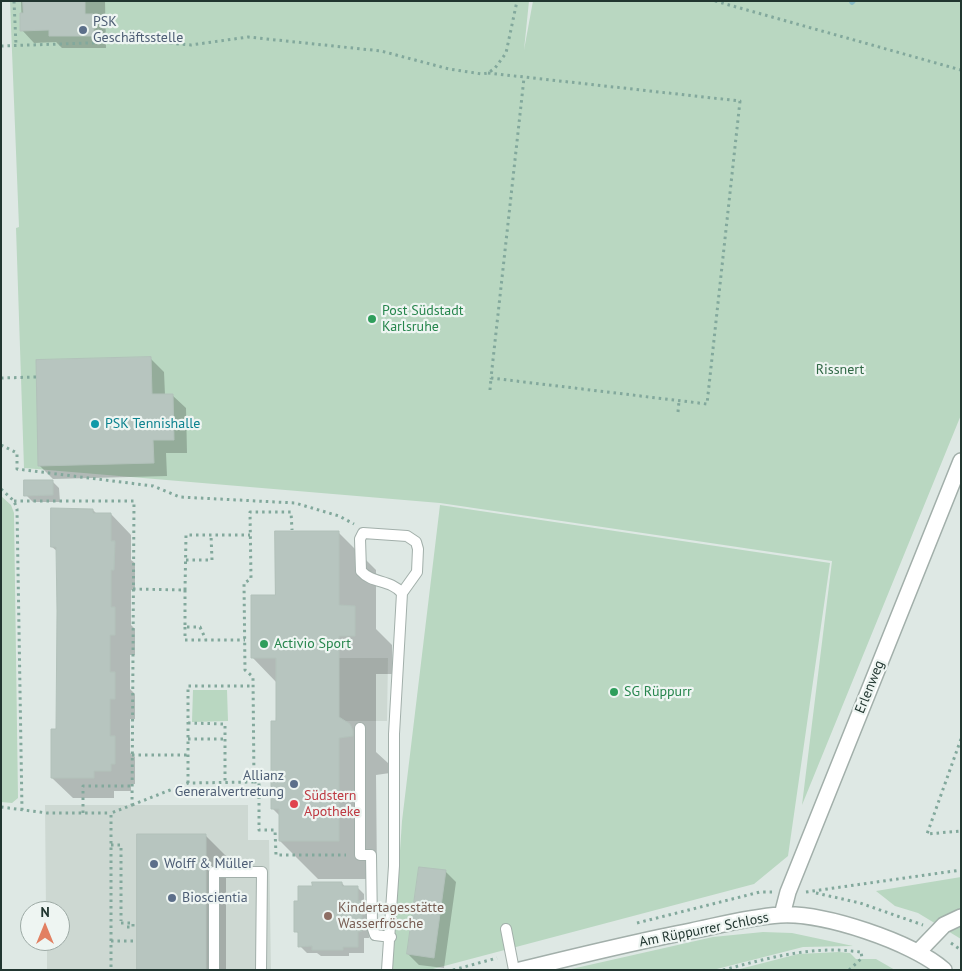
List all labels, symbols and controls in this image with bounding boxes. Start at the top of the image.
place label: PSK Geschäftsstelle [93,14,183,46]
marker: PSK Geschäftsstelle [77,24,89,36]
place label: Post Südstadt Karlsruhe [382,303,464,336]
marker: Post Südstadt Karlsruhe [366,313,378,325]
park label: Rissnert [816,362,864,378]
place label: PSK Tennishalle [105,416,200,432]
marker: PSK Tennishalle [89,418,101,430]
place label: Activio Sport [274,636,351,652]
marker: Activio Sport [258,638,270,650]
street label: Erlenweg [852,658,888,716]
place label: SG Rüppurr [624,684,692,700]
marker: SG Rüppurr [608,686,620,698]
place label: Allianz Generalvertretung [175,768,284,800]
marker: Allianz Generalvertretung [288,778,300,790]
place label: Südstern Apotheke [304,788,360,820]
marker: Südstern Apotheke [288,798,300,810]
place label: Wolff & Müller [164,856,253,872]
marker: Wolff & Müller [148,858,160,870]
place label: Bioscientia [182,890,248,906]
marker: Bioscientia [166,892,178,904]
place label: Kindertagesstätte Wasserfrösche [338,900,444,932]
north arrow [20,901,70,951]
text: N [40,903,50,921]
street label: Am Rüppurrer Schloss [638,909,770,951]
marker: Kindertagesstätte Wasserfrösche [322,910,334,922]

